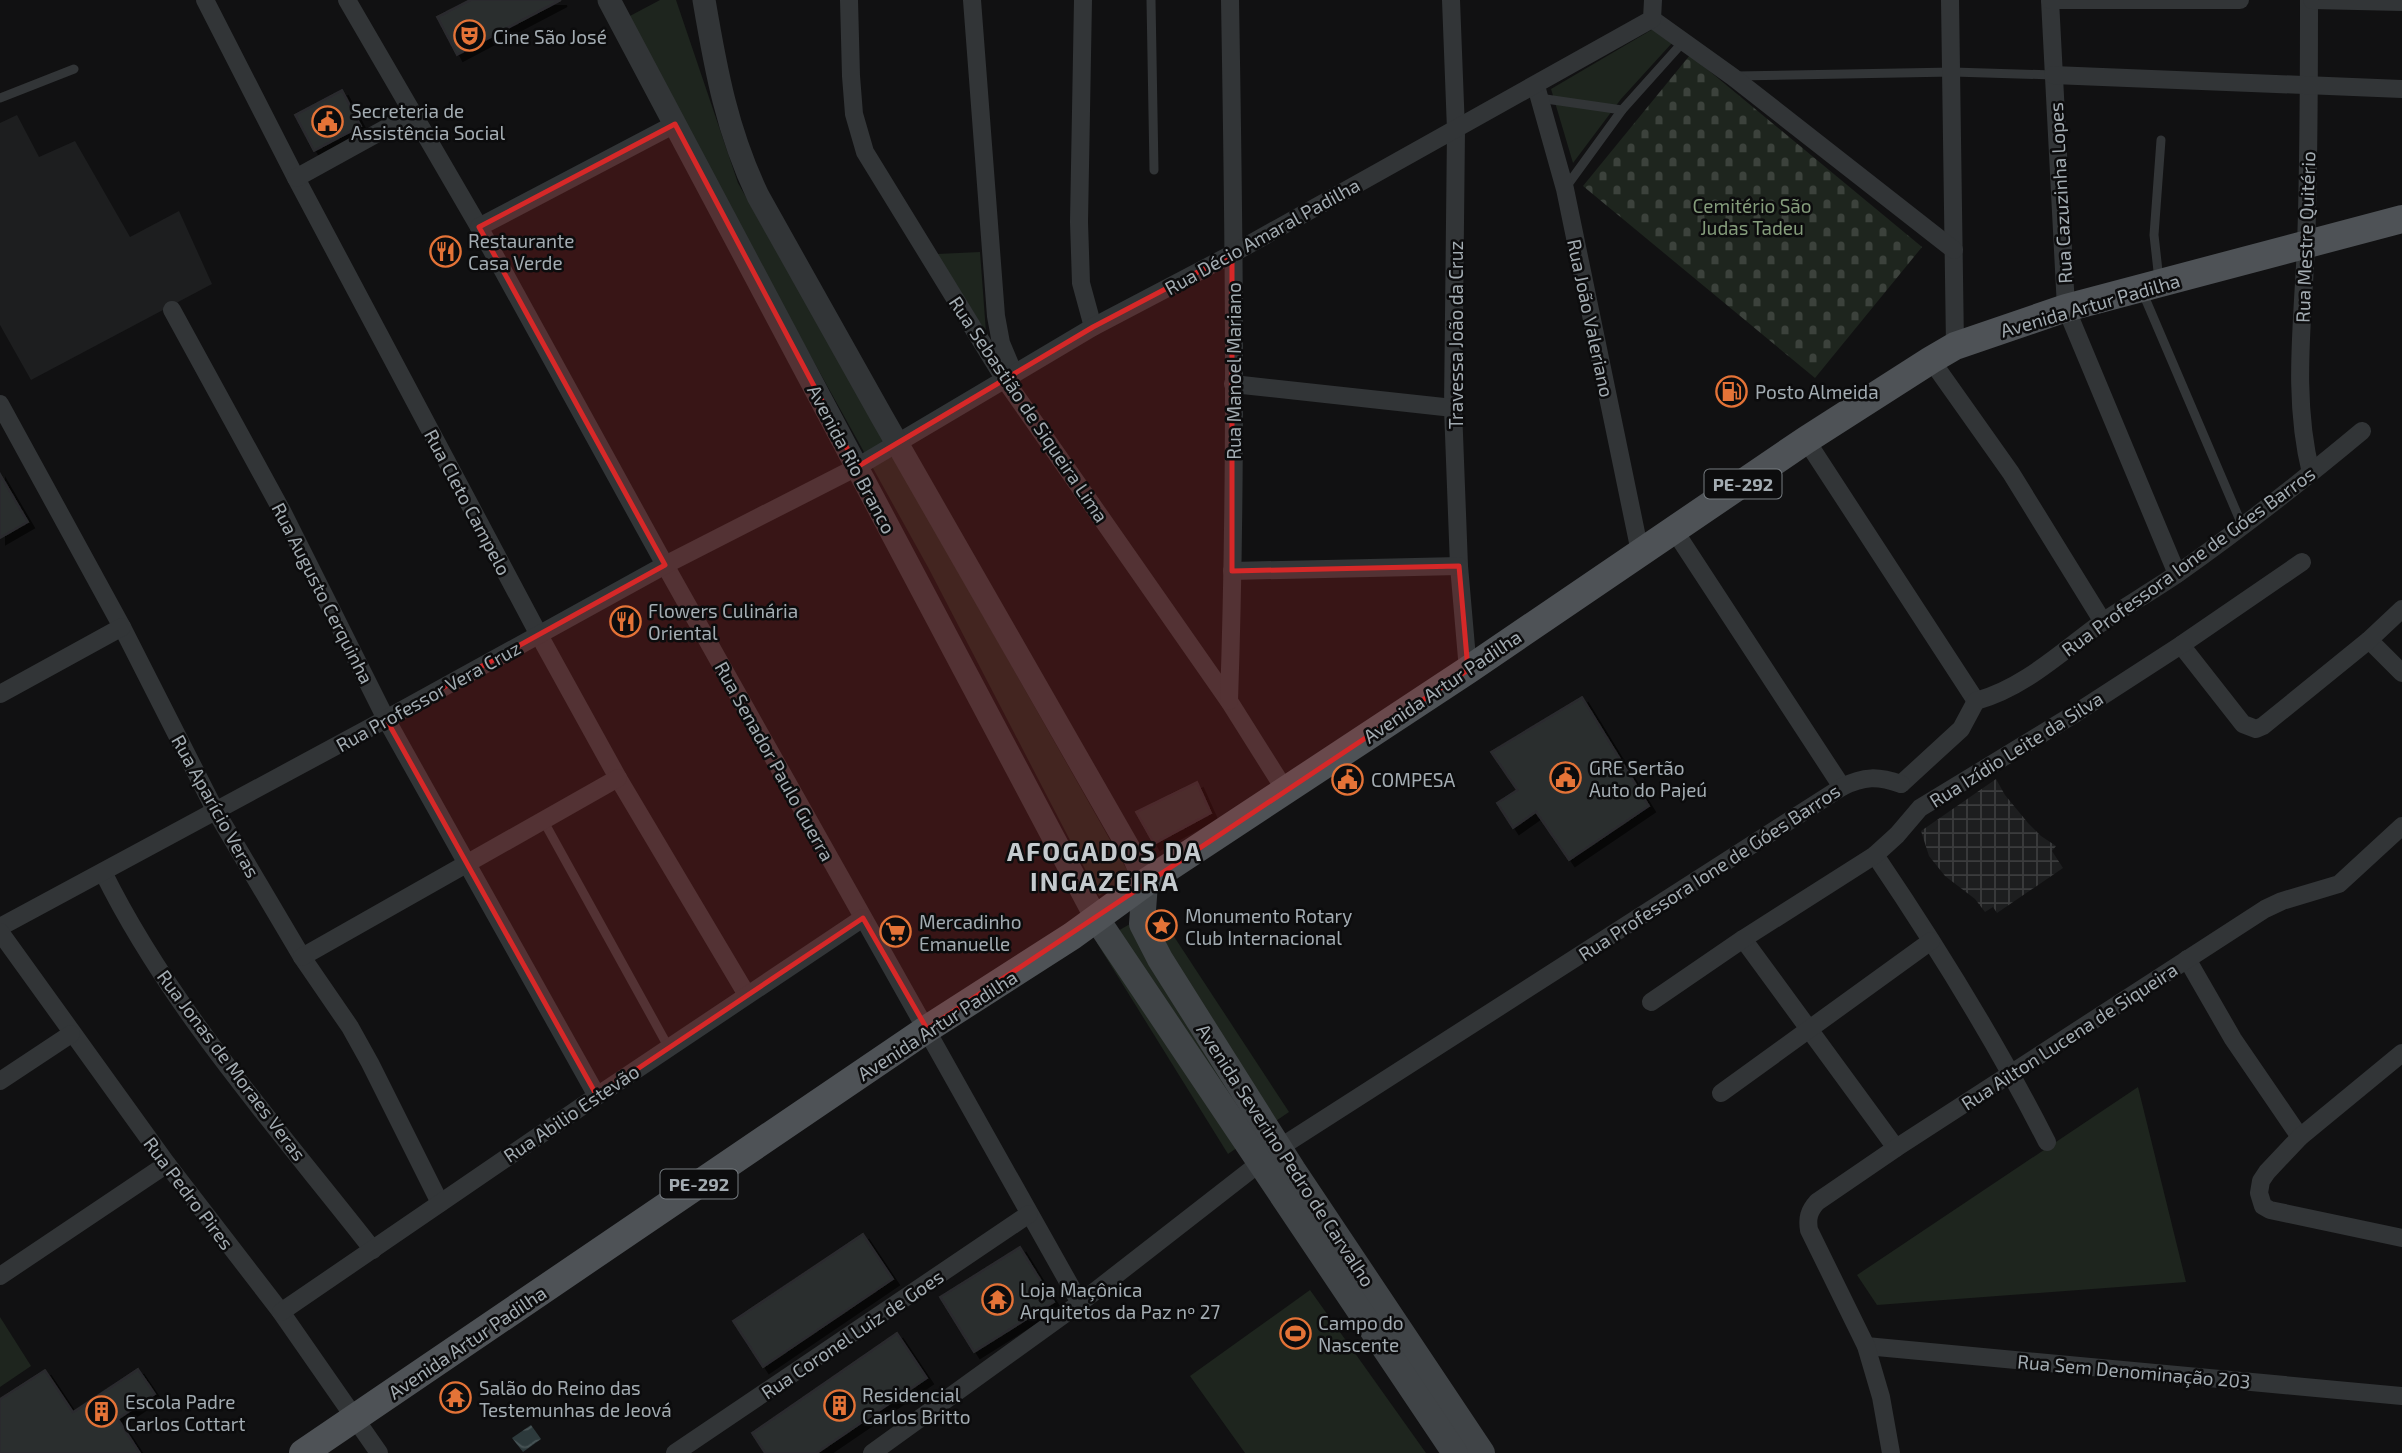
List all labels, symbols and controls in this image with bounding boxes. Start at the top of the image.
theatre icon: Cine São José [453,19,487,53]
place label: Cine São José [493,25,607,48]
place label: Secreteria de Assistência Social [351,99,506,144]
street label: Rua Cazuzinha Lopes [2044,102,2076,284]
public building icon: Secreteria de Assistência Social [311,104,345,138]
street label: Rua Mestre Quitério [2291,151,2319,323]
street label: Rua Décio Amaral Padilha [1161,173,1363,299]
park label: Cemitério São Judas Tadeu [1692,194,1812,239]
place label: Restaurante Casa Verde [468,229,575,274]
restaurant icon: Restaurante Casa Verde [428,234,462,268]
street label: Rua João Valeriano [1563,237,1619,399]
street label: Travessa João da Cruz [1444,241,1467,429]
street label: Avenida Artur Padilha [1998,268,2182,342]
street label: Rua Manoel Mariano [1222,282,1245,460]
street label: Rua Sebastião de Siqueira Lima [945,292,1113,526]
fuel station icon: Posto Almeida [1715,374,1749,408]
place label: Posto Almeida [1755,380,1879,403]
street label: Avenida Rio Branco [803,381,901,537]
street label: Rua Cleto Campelo [420,425,516,579]
street label: Rua Professora Ione de Góes Barros [2057,461,2319,661]
road number: PE-292 [1704,470,1782,498]
street label: Rua Augusto Cerquinha [267,499,379,687]
place label: Flowers Culinária Oriental [648,599,798,644]
restaurant icon: Flowers Culinária Oriental [608,604,642,638]
street label: Avenida Artur Padilha [1359,625,1525,747]
street label: Rua Professor Vera Cruz [332,636,524,756]
street label: Rua Senador Paulo Guerra [711,657,839,865]
street label: Rua Izídio Leite da Silva [1925,686,2107,812]
street label: Rua Aparício Veras [167,731,265,881]
place label: GRE Sertão Auto do Pajeú [1589,756,1707,801]
public building icon: GRE Sertão Auto do Pajeú [1549,761,1583,795]
public building icon: COMPESA [1331,762,1365,796]
place label: COMPESA [1371,768,1455,791]
street label: Rua Professora Ione de Góes Barros [1574,779,1844,965]
district label: AFOGADOS DA INGAZEIRA [1007,835,1203,896]
place label: Monumento Rotary Club Internacional [1185,904,1352,949]
place icon: Monumento Rotary Club Internacional [1145,909,1179,943]
place label: Mercadinho Emanuelle [919,910,1021,955]
supermarket icon: Mercadinho Emanuelle [879,915,913,949]
street label: Rua Ailton Lucena de Siqueira [1957,957,2181,1115]
street label: Rua Jonas de Moraes Veras [153,965,311,1165]
street label: Avenida Artur Padilha [853,965,1021,1085]
street label: Avenida Severino Pedro de Carvalho [1192,1019,1380,1291]
street label: Rua Abilio Estevão [499,1059,643,1167]
street label: Rua Pedro Pires [139,1132,239,1254]
road number: PE-292 [660,1170,738,1198]
street label: Rua Coronel Luiz de Goes [757,1264,947,1404]
place label: Loja Maçônica Arquitetos da Paz nº 27 [1020,1278,1220,1323]
street label: Avenida Artur Padilha [384,1281,550,1403]
temple icon: Loja Maçônica Arquitetos da Paz nº 27 [980,1283,1014,1317]
place label: Campo do Nascente [1318,1311,1404,1356]
sports icon: Campo do Nascente [1278,1316,1312,1350]
street label: Rua Sem Denominação 203 [2016,1349,2252,1394]
place label: Salão do Reino das Testemunhas de Jeová [479,1376,672,1421]
temple icon: Salão do Reino das Testemunhas de Jeová [439,1381,473,1415]
place label: Residencial Carlos Britto [862,1383,971,1428]
building icon: Residencial Carlos Britto [822,1388,856,1422]
place label: Escola Padre Carlos Cottart [125,1390,246,1435]
building icon: Escola Padre Carlos Cottart [85,1395,119,1429]

